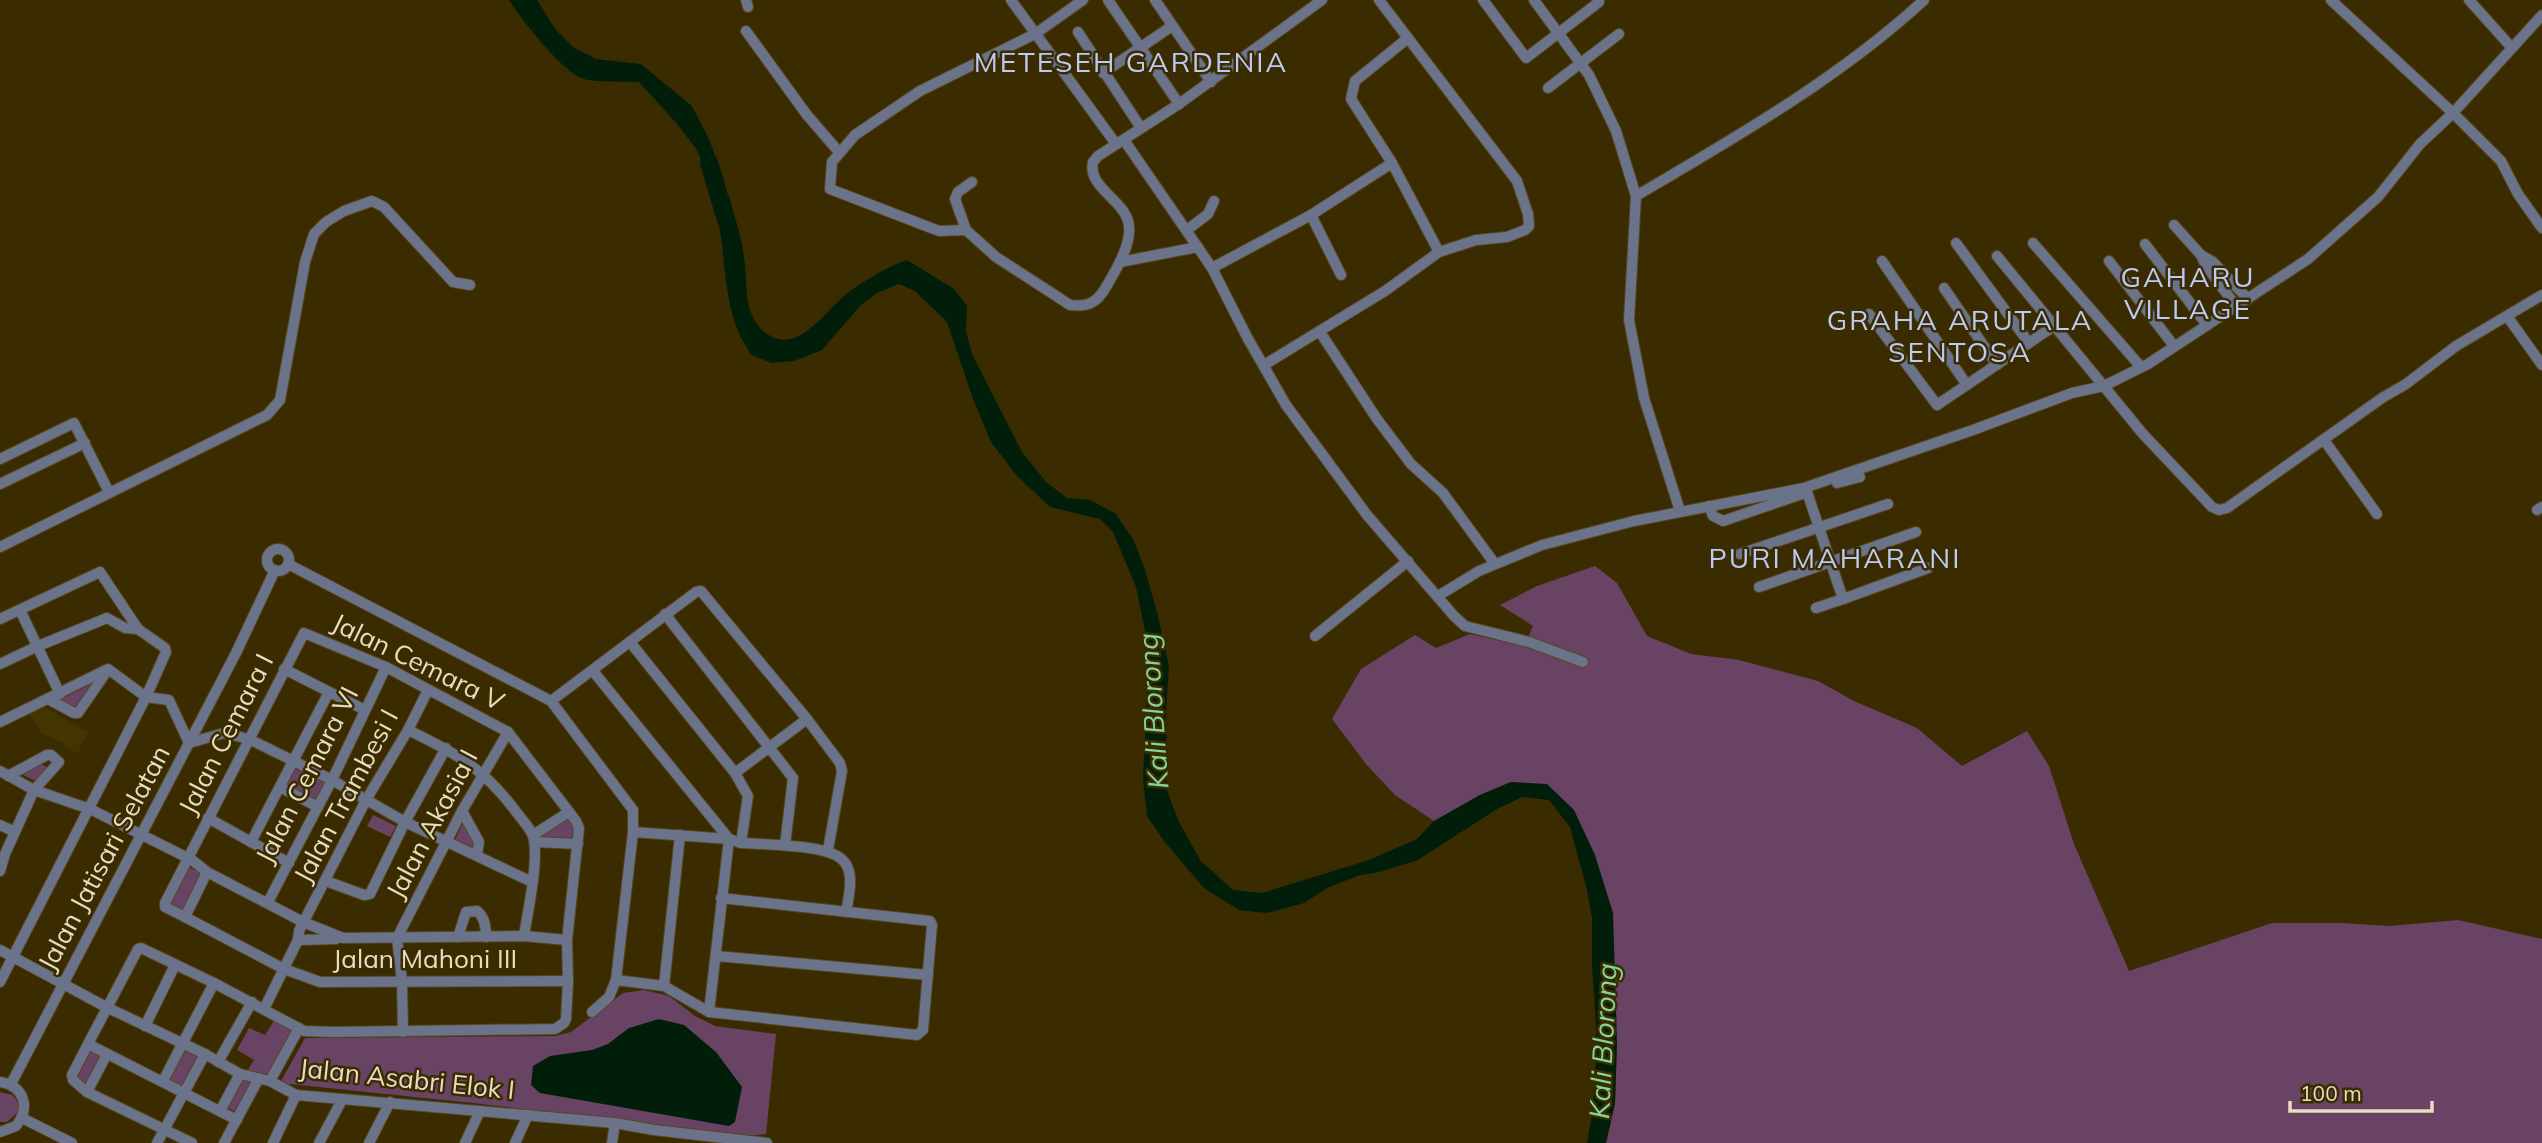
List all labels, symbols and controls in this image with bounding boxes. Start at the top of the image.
district label: METESEH GARDENIA [974,44,1288,79]
district label: GAHARU VILLAGE [2121,259,2255,326]
district label: GRAHA ARUTALA SENTOSA [1827,302,2093,369]
district label: PURI MAHARANI [1708,540,1962,575]
street label: Jalan Cemara V [327,606,510,718]
water label: Kali Blorong [1130,632,1175,790]
street label: Jalan Cemara I [171,648,280,820]
street label: Jalan Cemara VI [248,681,365,869]
street label: Jalan Trambesi I [286,703,405,888]
street label: Jalan Jatisari Selatan [30,739,177,976]
street label: Jalan Akasia I [378,744,485,904]
street label: Jalan Mahoni III [333,942,517,975]
water label: Kali Blorong [1581,962,1624,1120]
street label: Jalan Asabri Elok I [298,1051,517,1106]
scale bar [2290,1070,2432,1114]
text: 100 m [2300,1080,2362,1106]

